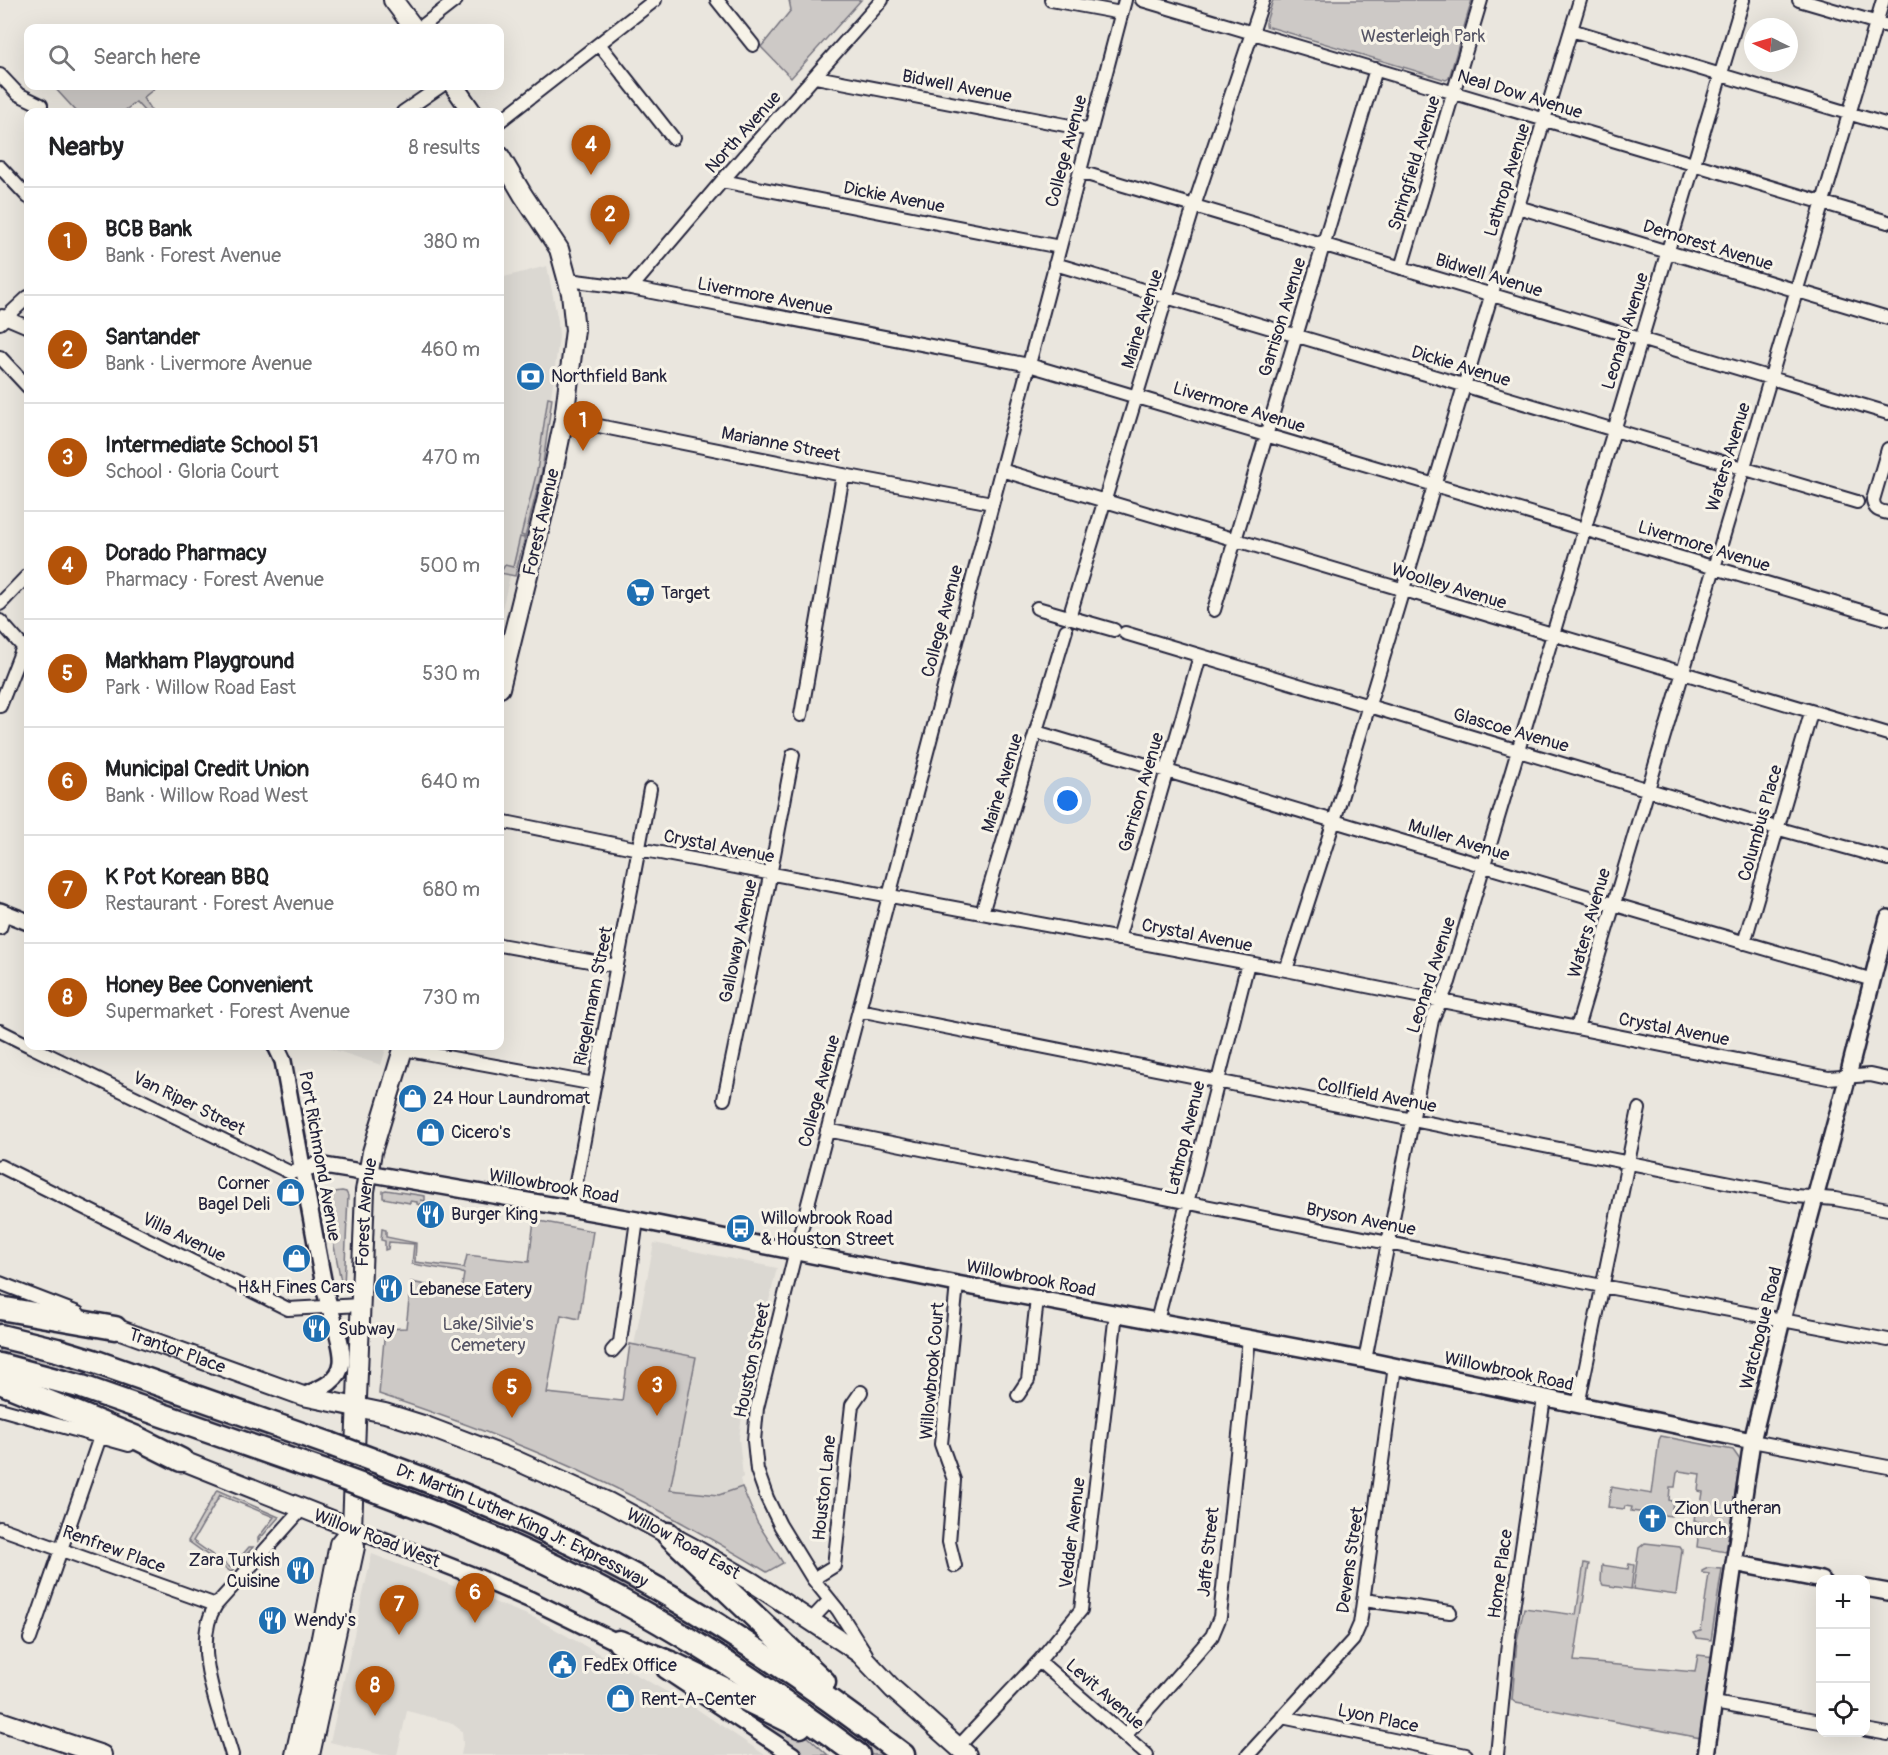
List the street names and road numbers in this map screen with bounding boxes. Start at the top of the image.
street label: Bidwell Avenue [900,65,1014,108]
street label: Neal Dow Avenue [1454,65,1585,124]
street label: North Avenue [700,86,787,178]
street label: College Avenue [1040,92,1093,210]
street label: Springfield Avenue [1383,93,1446,233]
street label: Lathrop Avenue [1479,121,1536,240]
street label: Dickie Avenue [841,176,947,219]
street label: Demorest Avenue [1640,215,1776,276]
street label: Bidwell Avenue [1432,248,1545,303]
street label: Garrison Avenue [1253,255,1312,379]
street label: Maine Avenue [1116,267,1169,372]
street label: Leonard Avenue [1597,270,1654,392]
street label: Livermore Avenue [695,272,835,321]
street label: Dickie Avenue [1408,341,1513,392]
street label: Livermore Avenue [1170,376,1308,439]
street label: Waters Avenue [1701,400,1756,515]
street label: Marianne Street [719,422,843,467]
street label: Forest Avenue [518,466,565,578]
street label: Livermore Avenue [1635,515,1773,578]
street label: Woolley Avenue [1389,558,1509,615]
street label: College Avenue [916,562,969,680]
street label: Glascoe Avenue [1450,703,1572,758]
street label: Garrison Avenue [1113,730,1170,855]
street label: Maine Avenue [976,731,1029,836]
street label: Columbus Place [1733,762,1788,884]
street label: Muller Avenue [1405,814,1513,867]
street label: Crystal Avenue [662,824,776,869]
street label: Waters Avenue [1563,866,1616,981]
street label: Galloway Avenue [714,877,763,1005]
street label: Crystal Avenue [1140,913,1254,958]
street label: Leonard Avenue [1402,914,1461,1036]
street label: Riegelmann Street [569,924,618,1068]
street label: Crystal Avenue [1617,1007,1731,1052]
street label: College Avenue [793,1032,846,1150]
street label: Van Riper Street [129,1066,250,1141]
street label: Port Richmond Avenue [293,1069,346,1243]
street label: Collfield Avenue [1315,1073,1439,1118]
street label: Lathrop Avenue [1160,1078,1211,1198]
street label: Forest Avenue [351,1156,383,1267]
street label: Willowbrook Road [487,1164,621,1209]
street label: Bryson Avenue [1304,1198,1418,1241]
street label: Villa Avenue [138,1207,229,1268]
street label: Willowbrook Road [964,1255,1098,1302]
street label: Watchogue Road [1735,1264,1788,1392]
street label: Houston Street [729,1299,776,1420]
street label: Willowbrook Court [915,1301,950,1441]
street label: Trantor Place [125,1323,229,1379]
street label: Willowbrook Road [1442,1347,1576,1396]
street label: Houston Lane [808,1434,841,1542]
street label: Dr. Martin Luther King Jr. Expressway [393,1459,653,1593]
street label: Vedder Avenue [1054,1476,1091,1590]
street label: Willow Road East [622,1503,745,1585]
street label: Willow Road West [310,1504,444,1573]
street label: Jaffe Street [1192,1505,1225,1598]
street label: Devens Street [1332,1505,1369,1615]
street label: Renfrew Place [59,1520,169,1579]
street label: Home Place [1483,1528,1518,1620]
street label: Levit Avenue [1061,1654,1149,1735]
street label: Lyon Place [1335,1699,1421,1738]

